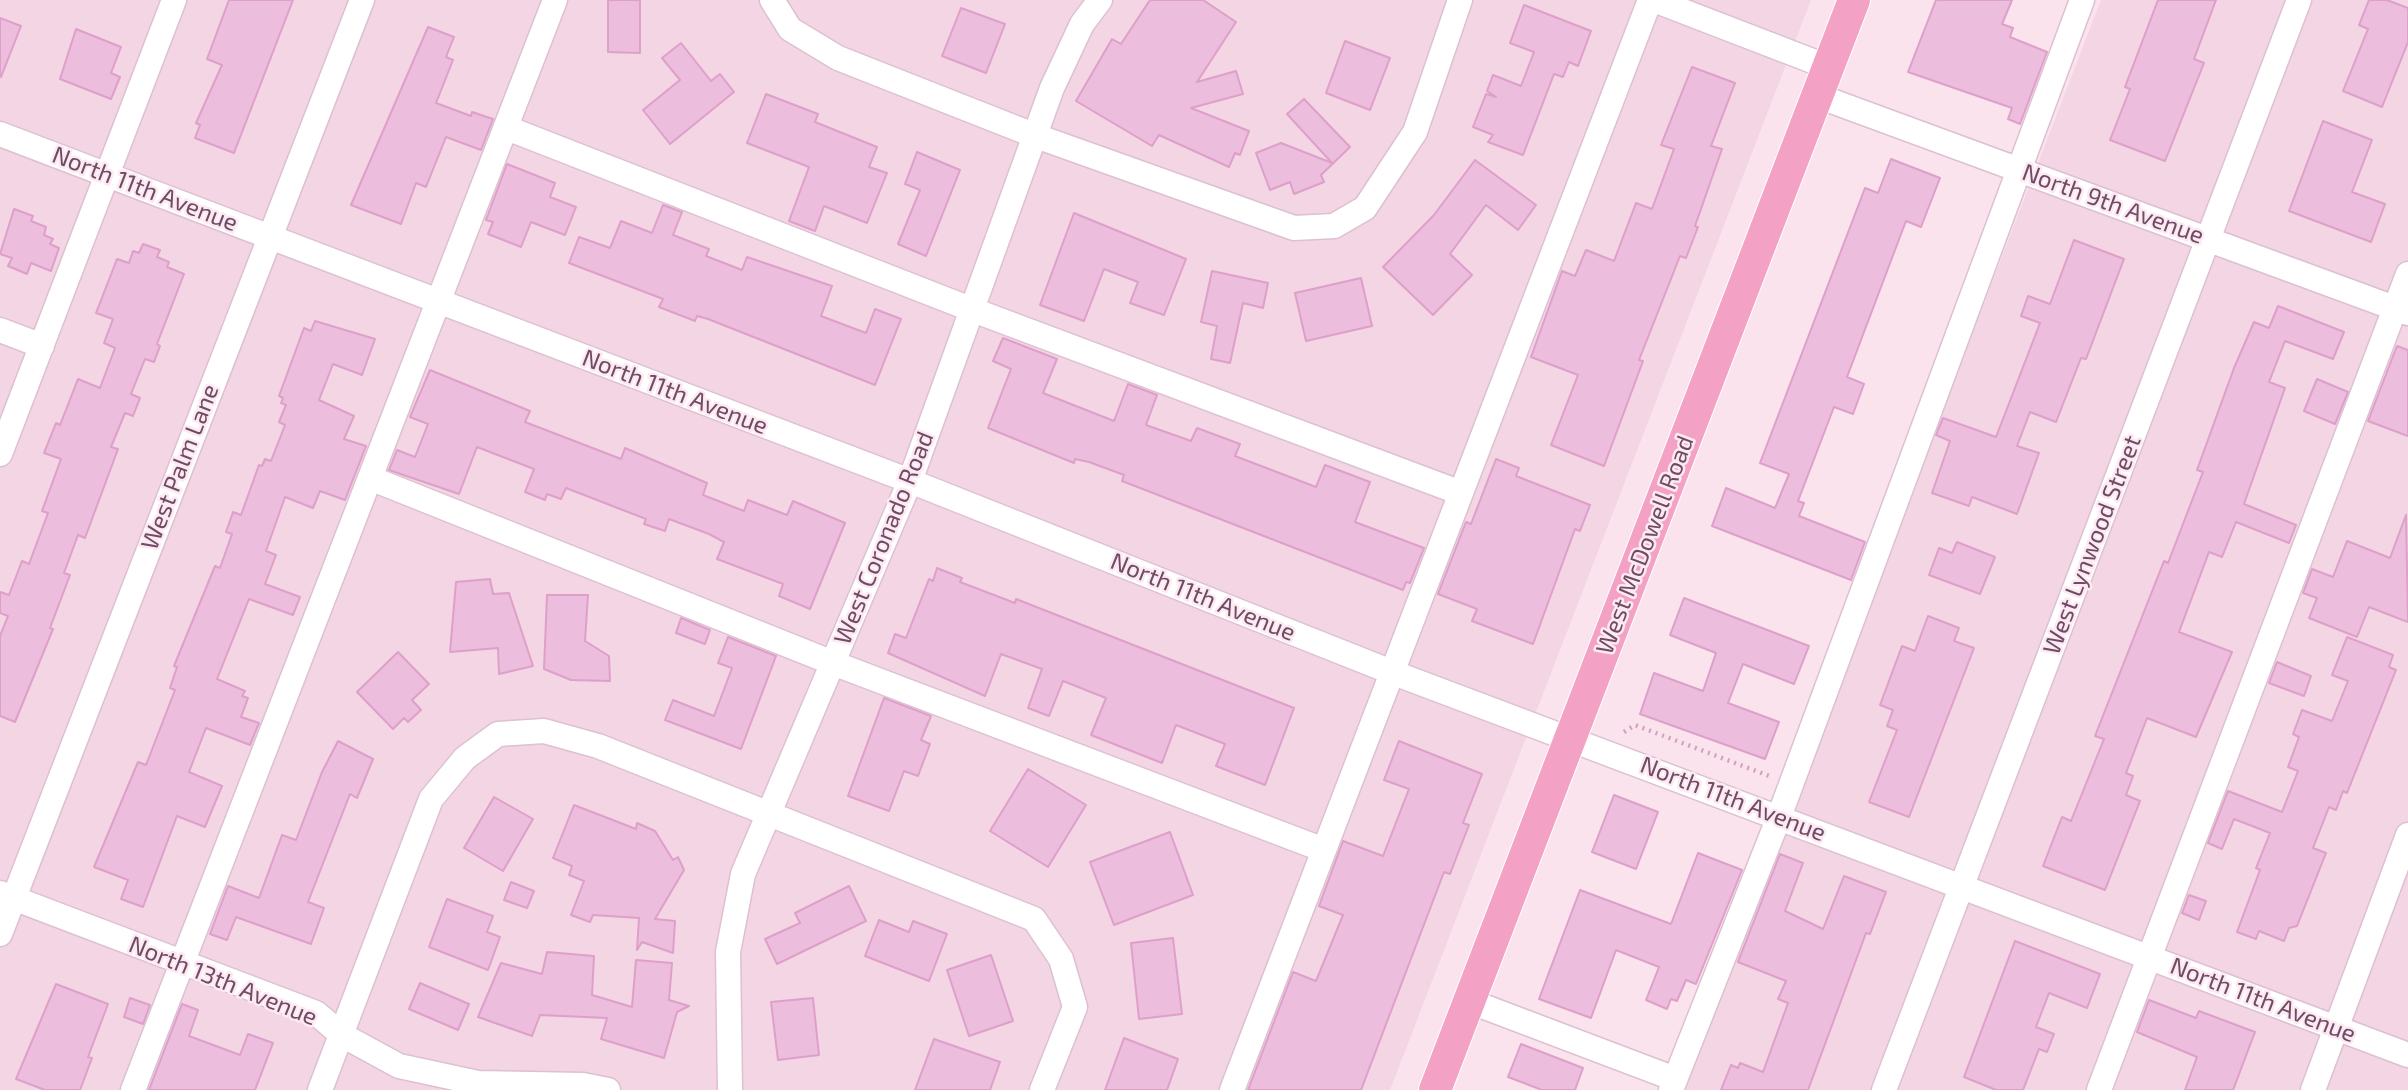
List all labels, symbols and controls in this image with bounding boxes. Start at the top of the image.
street label: North 11th Avenue [48,140,242,238]
street label: North 9th Avenue [2018,158,2208,250]
street label: North 11th Avenue [578,343,772,441]
street label: West Palm Lane [135,380,225,554]
street label: West Coronado Road [828,427,940,649]
street label: West McDowell Road [1590,432,1700,658]
street label: West Lynwood Street [2037,432,2147,658]
street label: North 11th Avenue [1106,547,1300,647]
street label: North 11th Avenue [1636,750,1830,848]
street label: North 13th Avenue [125,930,321,1032]
street label: North 11th Avenue [2166,951,2360,1049]

